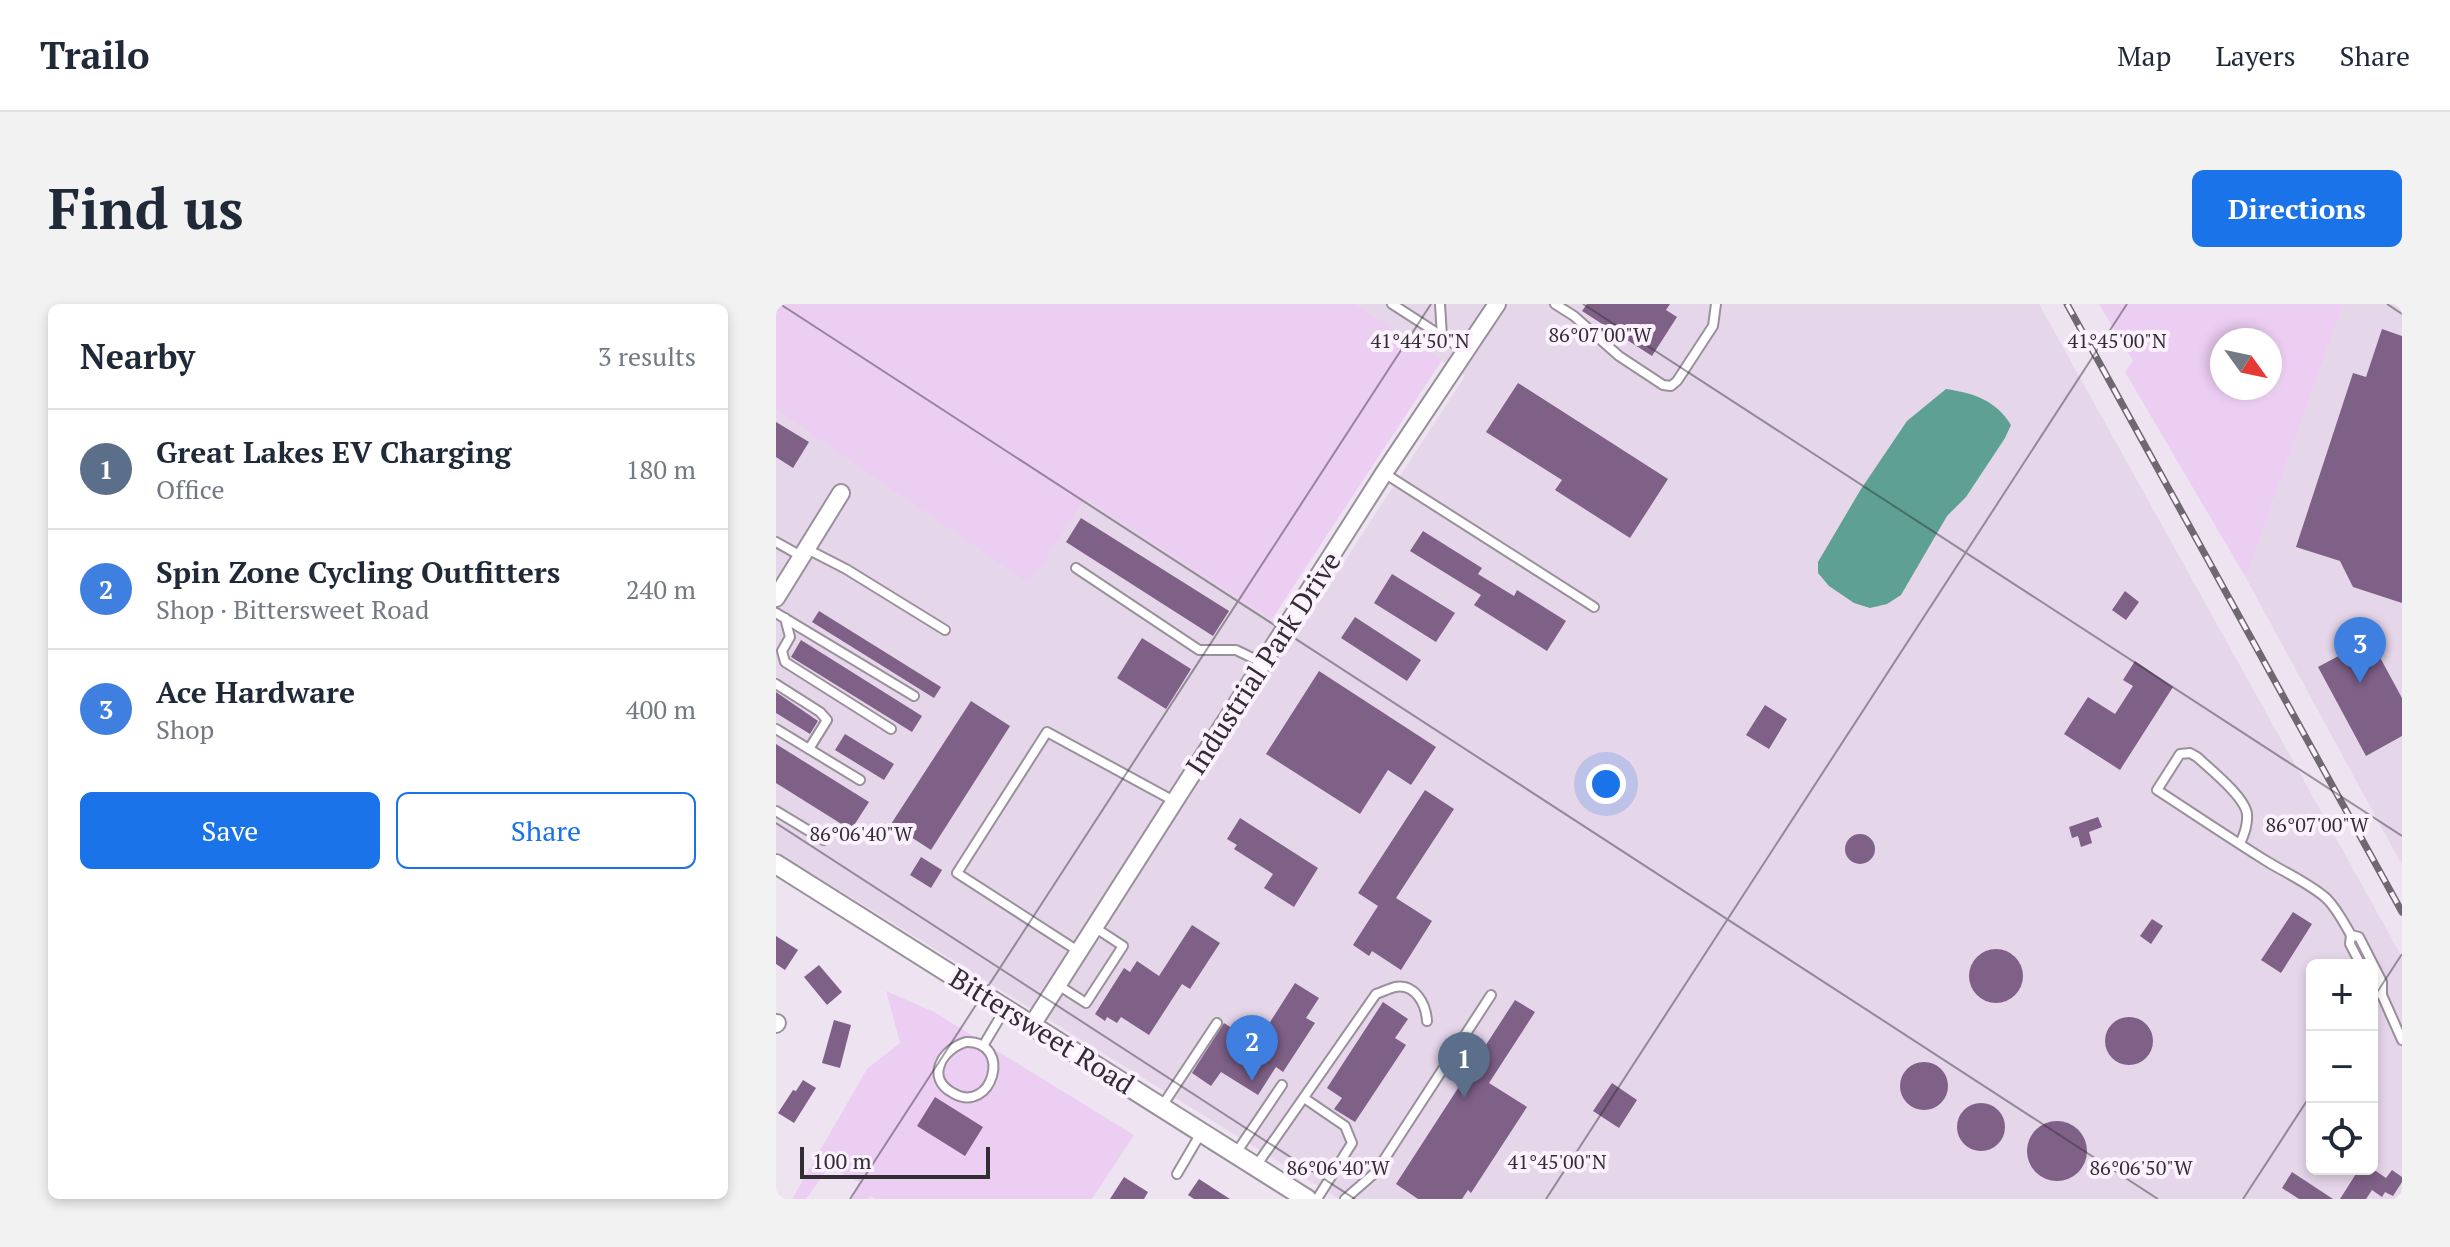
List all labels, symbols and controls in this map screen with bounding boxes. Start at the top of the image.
text: Trailo [40,30,150,80]
text: Map [2117,37,2171,74]
text: Layers [2215,37,2296,74]
text: Share [2340,37,2410,74]
button: Directions [2192,170,2402,247]
text: Find us [48,171,244,245]
text: 86°07'00"W [1548,321,1652,348]
text: 41°44'50"N [1370,327,1470,354]
text: 41°45'00"N [2067,327,2167,354]
north arrow [2210,328,2282,400]
text: Nearby [80,334,195,379]
text: 3 results [598,339,696,373]
text: Great Lakes EV Charging [156,432,511,472]
text: 1 [99,452,113,486]
text: 180 m [626,452,696,486]
text: Office [156,472,224,506]
street label: Industrial Park Drive [1177,544,1349,781]
text: Spin Zone Cycling Outfitters [156,552,560,592]
text: 2 [99,572,113,606]
text: 240 m [626,572,696,606]
text: Shop · Bittersweet Road [156,592,429,626]
pin: 3 [2334,617,2386,683]
text: Ace Hardware [156,672,355,712]
text: 3 [99,692,113,726]
text: 400 m [626,692,696,726]
text: Shop [156,712,214,746]
your location [1586,764,1626,804]
button: Save [80,792,380,869]
button: Share [396,792,696,869]
text: 86°07'00"W [2265,811,2369,838]
text: 86°06'40"W [809,820,913,847]
street label: Bittersweet Road [943,959,1142,1102]
map controls [2306,959,2378,1175]
button: + [2306,959,2378,1031]
pin: 2 [1226,1015,1278,1081]
button: − [2306,1031,2378,1103]
pin: 1 [1438,1032,1490,1098]
button: locate [2306,1103,2378,1175]
scale bar [800,1143,990,1179]
text: 100 m [812,1146,872,1175]
text: 41°45'00"N [1507,1148,1607,1175]
text: 86°06'40"W [1286,1154,1390,1181]
text: 86°06'50"W [2089,1154,2193,1181]

